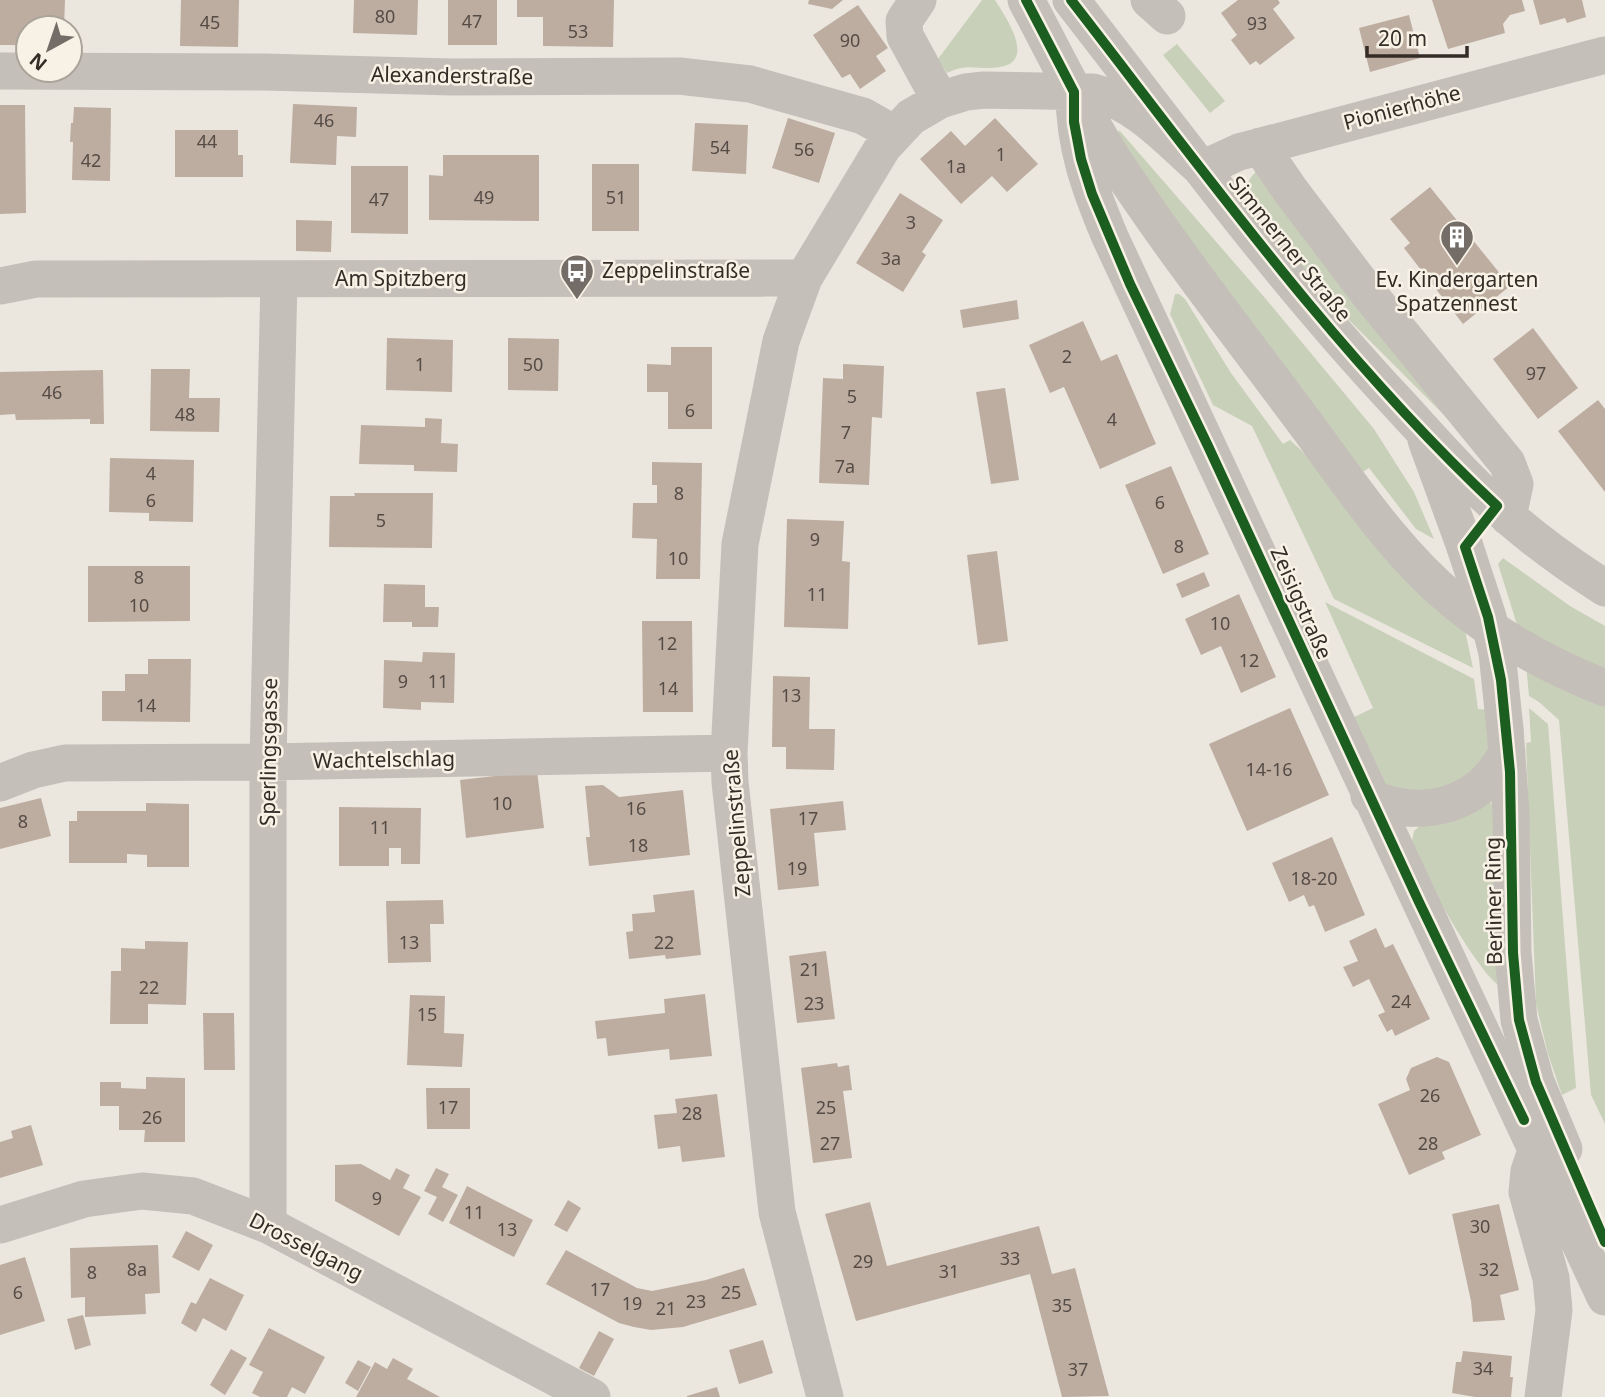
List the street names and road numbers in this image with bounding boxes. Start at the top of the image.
street label: Alexanderstraße [371,60,533,90]
street label: Pionierhöhe [1340,78,1463,136]
street label: Simmerner Straße [1223,170,1358,327]
street label: Am Spitzberg [335,264,467,292]
street label: Zeisigstraße [1265,542,1339,663]
street label: Sperlingsgasse [253,678,283,826]
street label: Wachtelschlag [313,744,455,774]
street label: Zeppelinstraße [716,748,756,898]
street label: Berliner Ring [1478,837,1508,965]
street label: Drosselgang [245,1205,368,1287]

